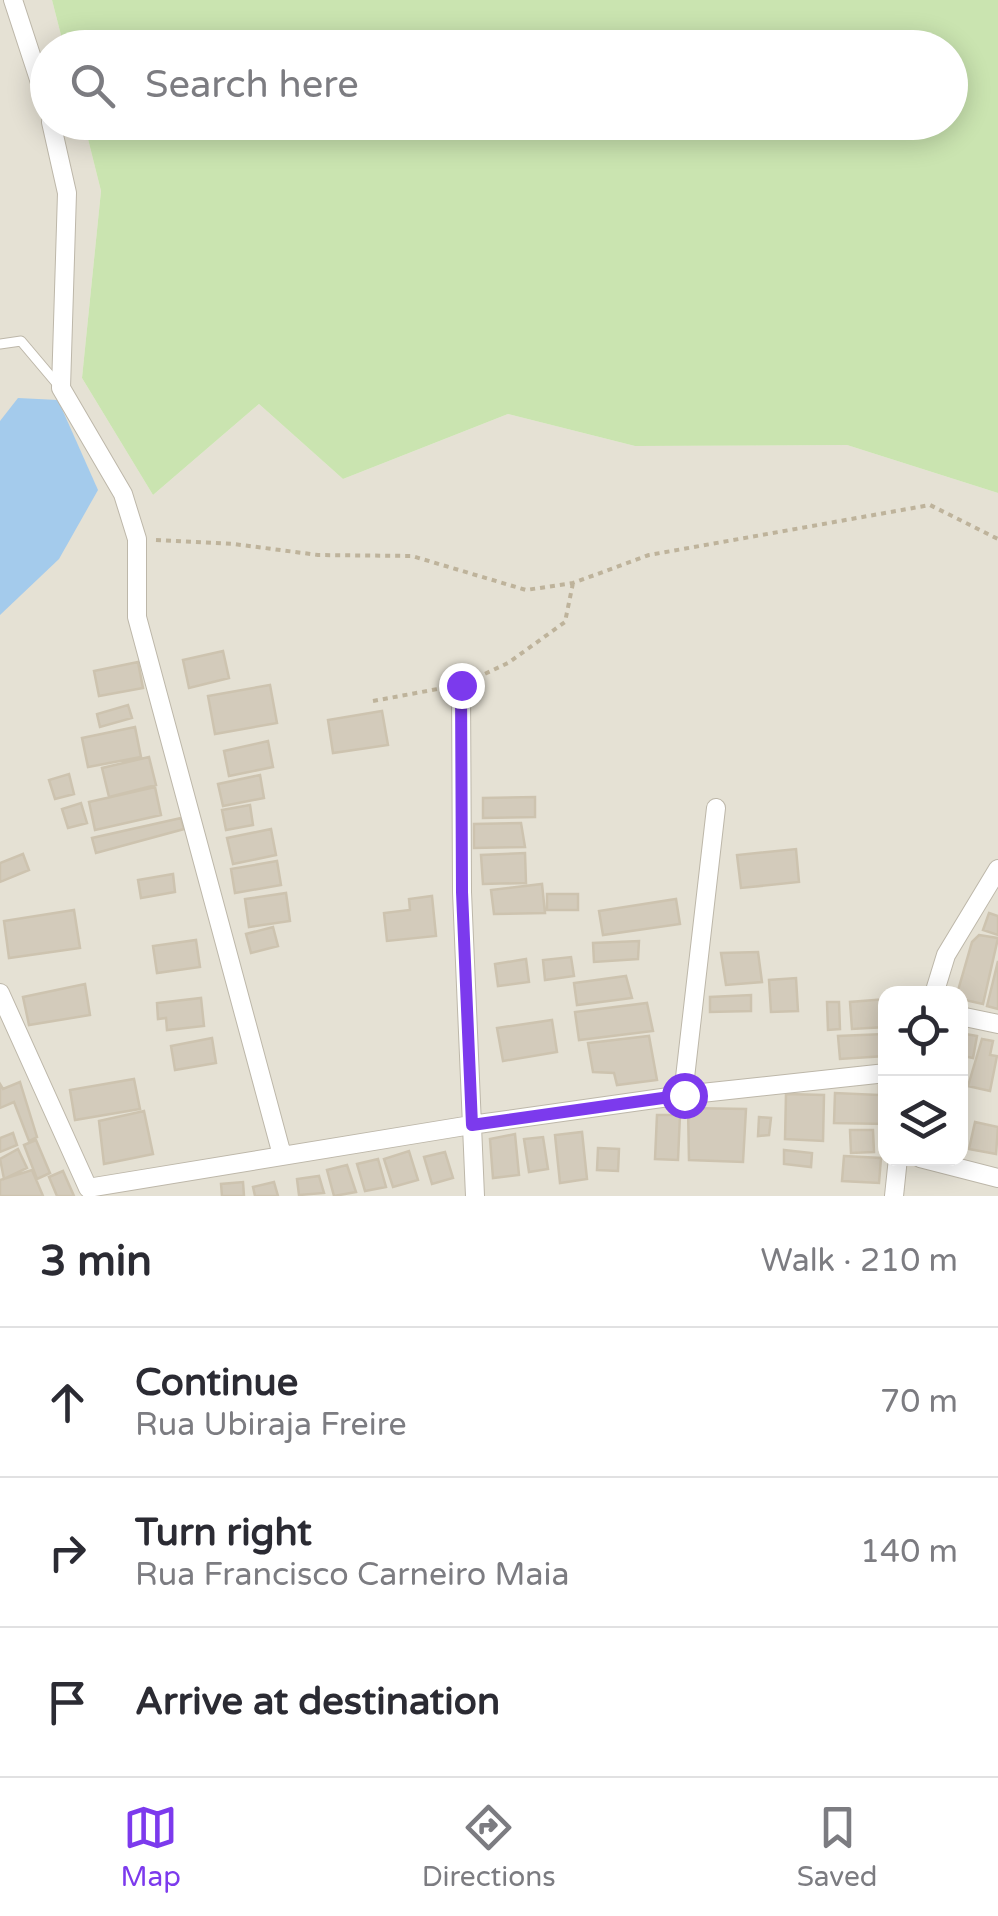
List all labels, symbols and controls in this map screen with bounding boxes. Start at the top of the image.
search box [30,30,968,140]
icon: search [65,58,120,113]
text: Search here [145,62,359,108]
route end [439,663,485,709]
map controls [878,986,968,1166]
button: locate [878,986,968,1076]
route start [662,1073,708,1119]
button: layers [878,1076,968,1166]
text: 3 min [40,1236,152,1287]
text: Walk · 210 m [761,1242,958,1280]
text: Continue [135,1360,298,1406]
icon: ahead [40,1375,95,1430]
text: 70 m [880,1383,958,1421]
text: Rua Ubiraja Freire [135,1406,407,1444]
text: Turn right [135,1510,312,1556]
icon: right [40,1525,95,1580]
text: 140 m [860,1533,958,1571]
text: Rua Francisco Carneiro Maia [135,1556,569,1594]
icon: arrive [40,1675,95,1730]
text: Arrive at destination [135,1679,500,1725]
tab: Map [120,1800,181,1894]
tab: Directions [422,1800,556,1894]
tab: Saved [797,1800,878,1894]

